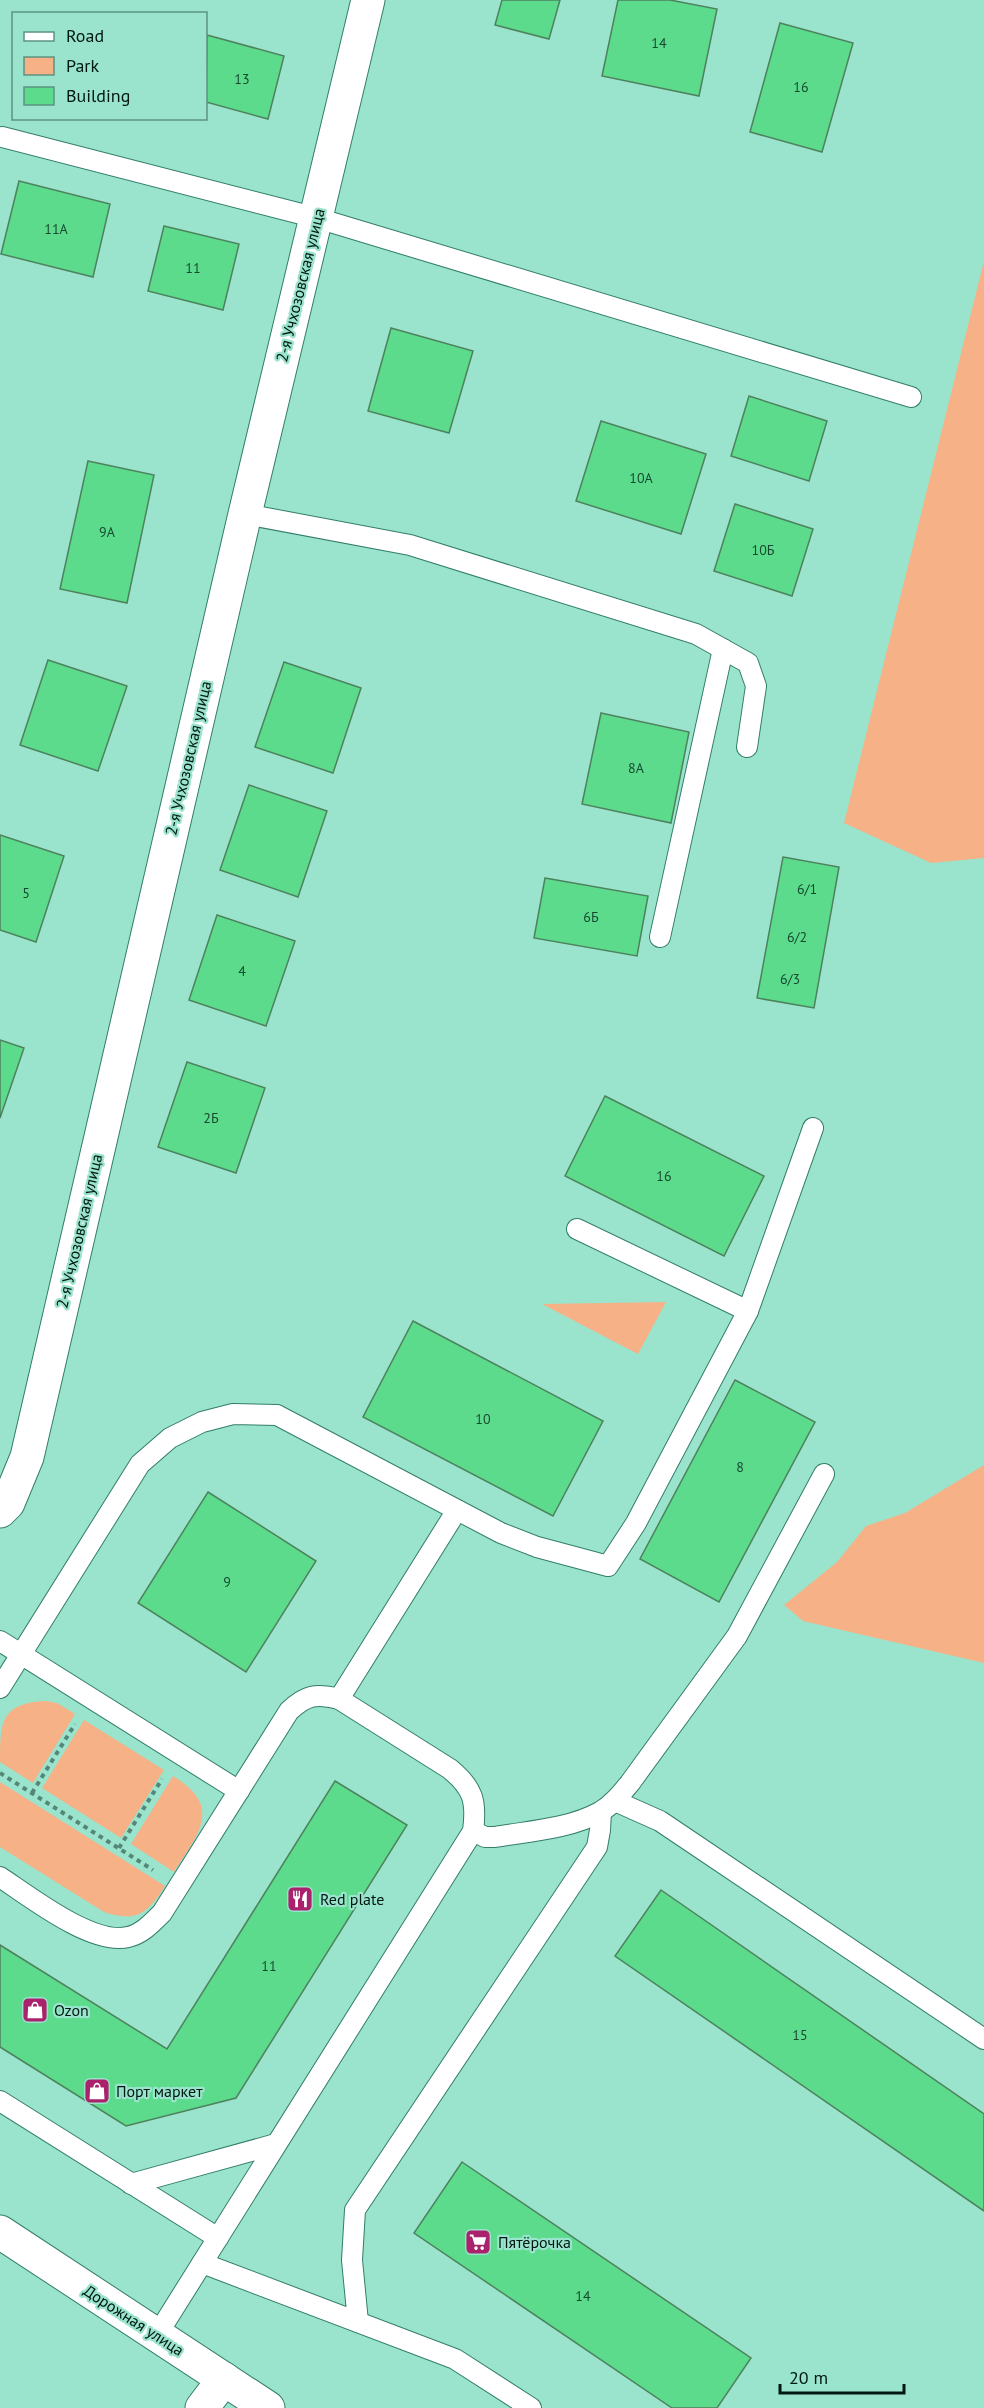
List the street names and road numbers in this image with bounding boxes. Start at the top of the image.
street label: 2-я Учхозовская улица [271,206,329,364]
street label: 2-я Учхозовская улица [161,679,215,837]
street label: 2-я Учхозовская улица [52,1152,106,1310]
street label: Дорожная улица [80,2280,188,2360]

